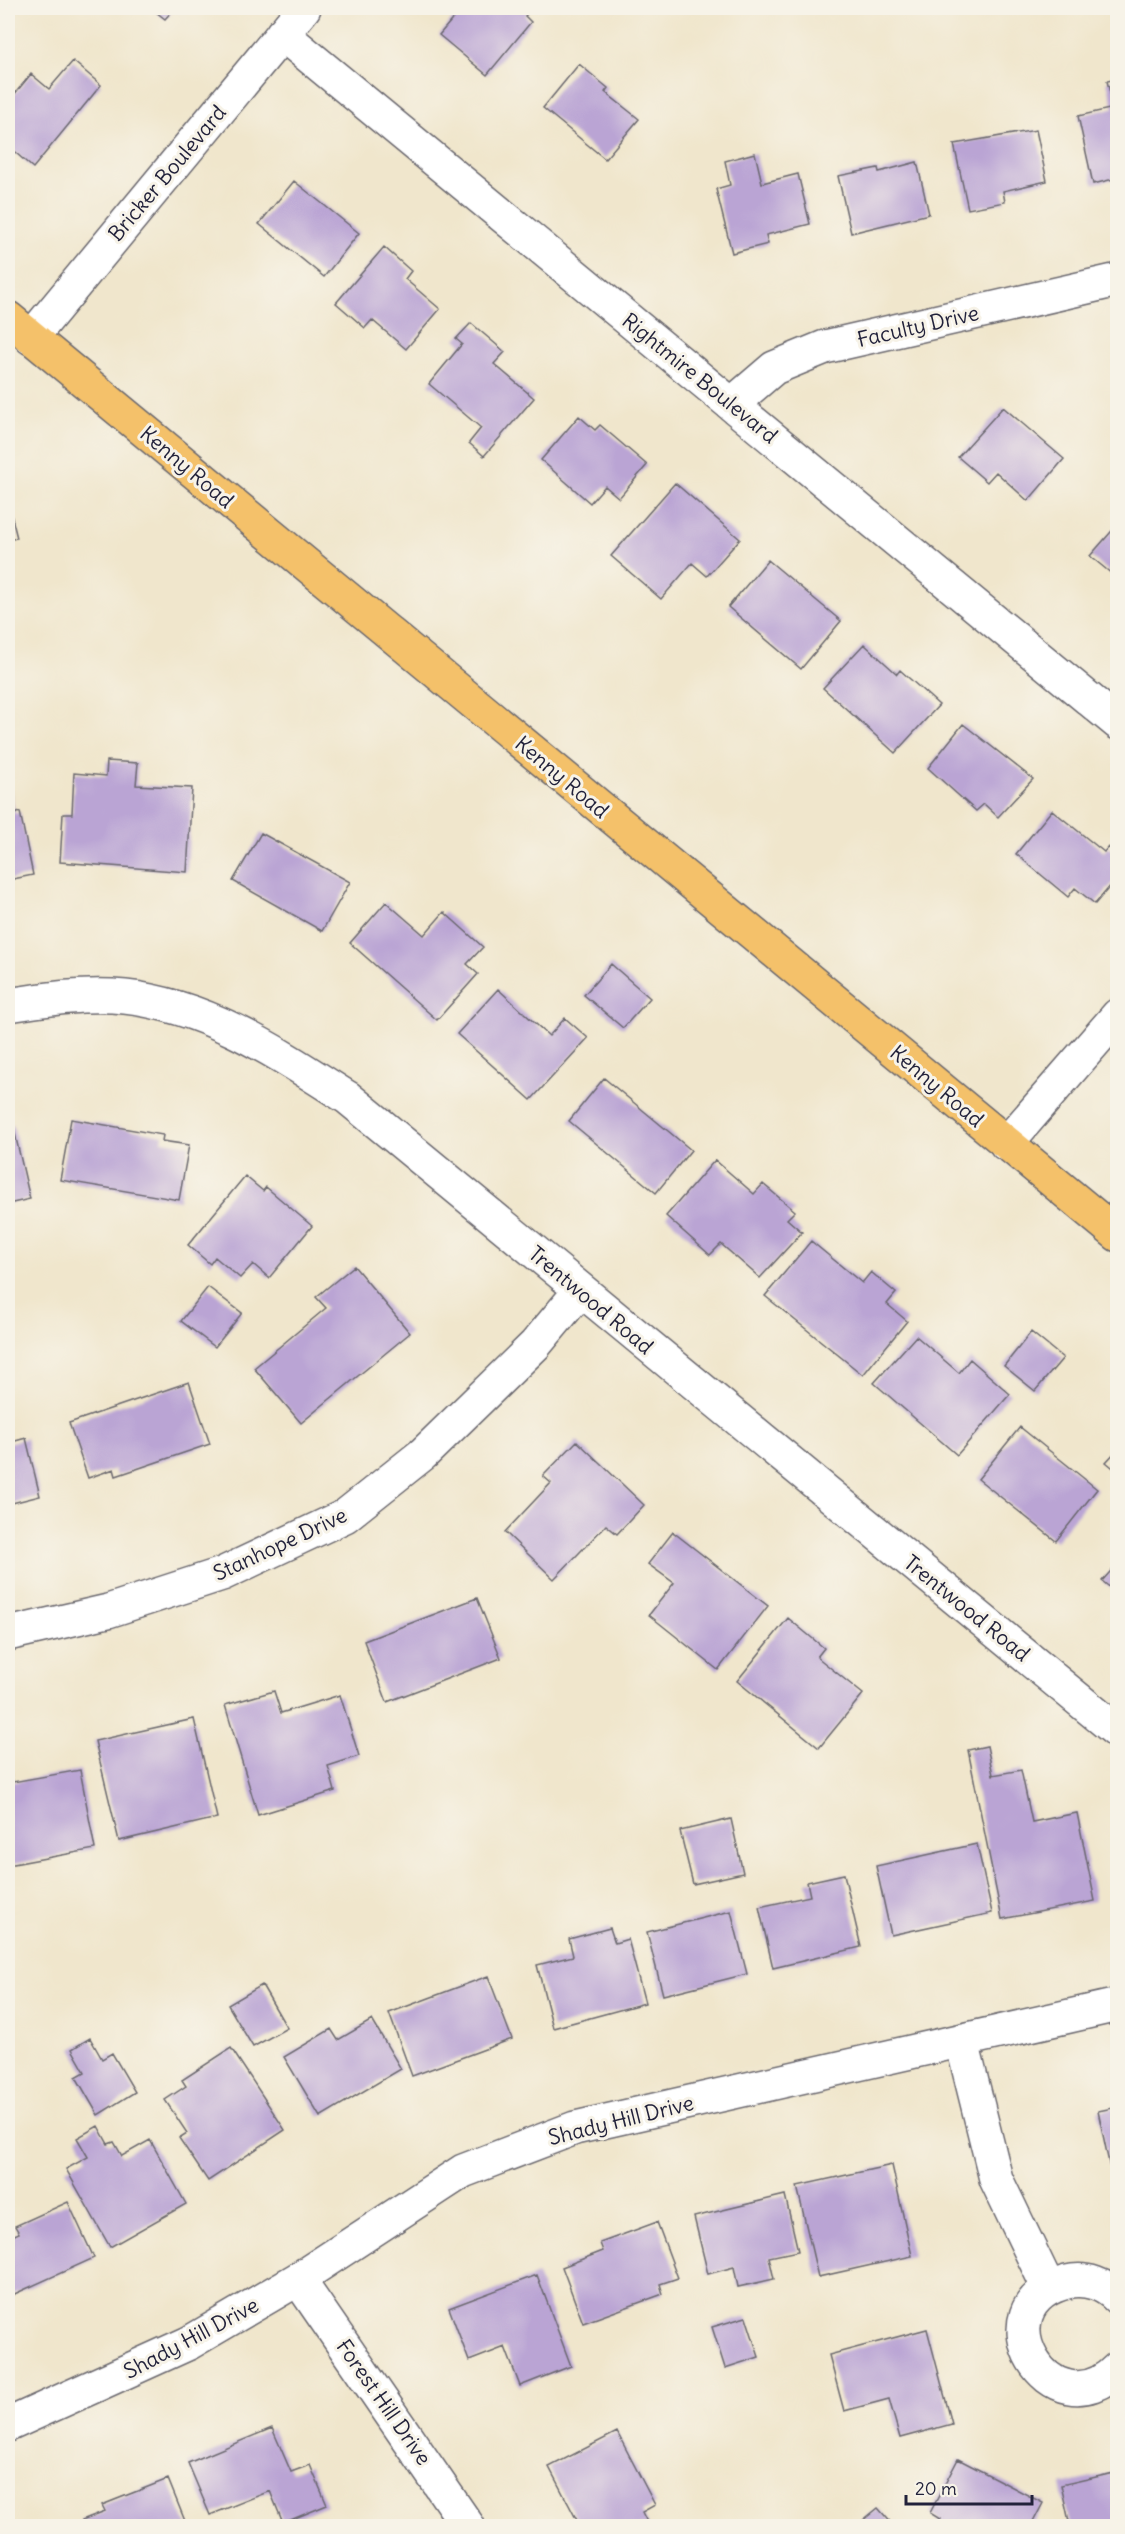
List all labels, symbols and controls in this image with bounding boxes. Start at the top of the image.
street label: Bricker Boulevard [102,99,232,247]
street label: Faculty Drive [854,299,982,353]
street label: Rightmire Boulevard [617,307,783,449]
street label: Kenny Road [135,420,239,514]
street label: Kenny Road [510,730,614,824]
street label: Kenny Road [885,1039,989,1133]
street label: Trentwood Road [523,1240,659,1360]
street label: Stanhope Drive [209,1501,351,1587]
street label: Trentwood Road [898,1549,1036,1667]
street label: Shady Hill Drive [546,2089,696,2151]
street label: Shady Hill Drive [119,2291,263,2385]
street label: Forest Hill Drive [331,2334,437,2470]
scale bar [906,2468,1032,2506]
text: 20 m [915,2477,957,2500]

